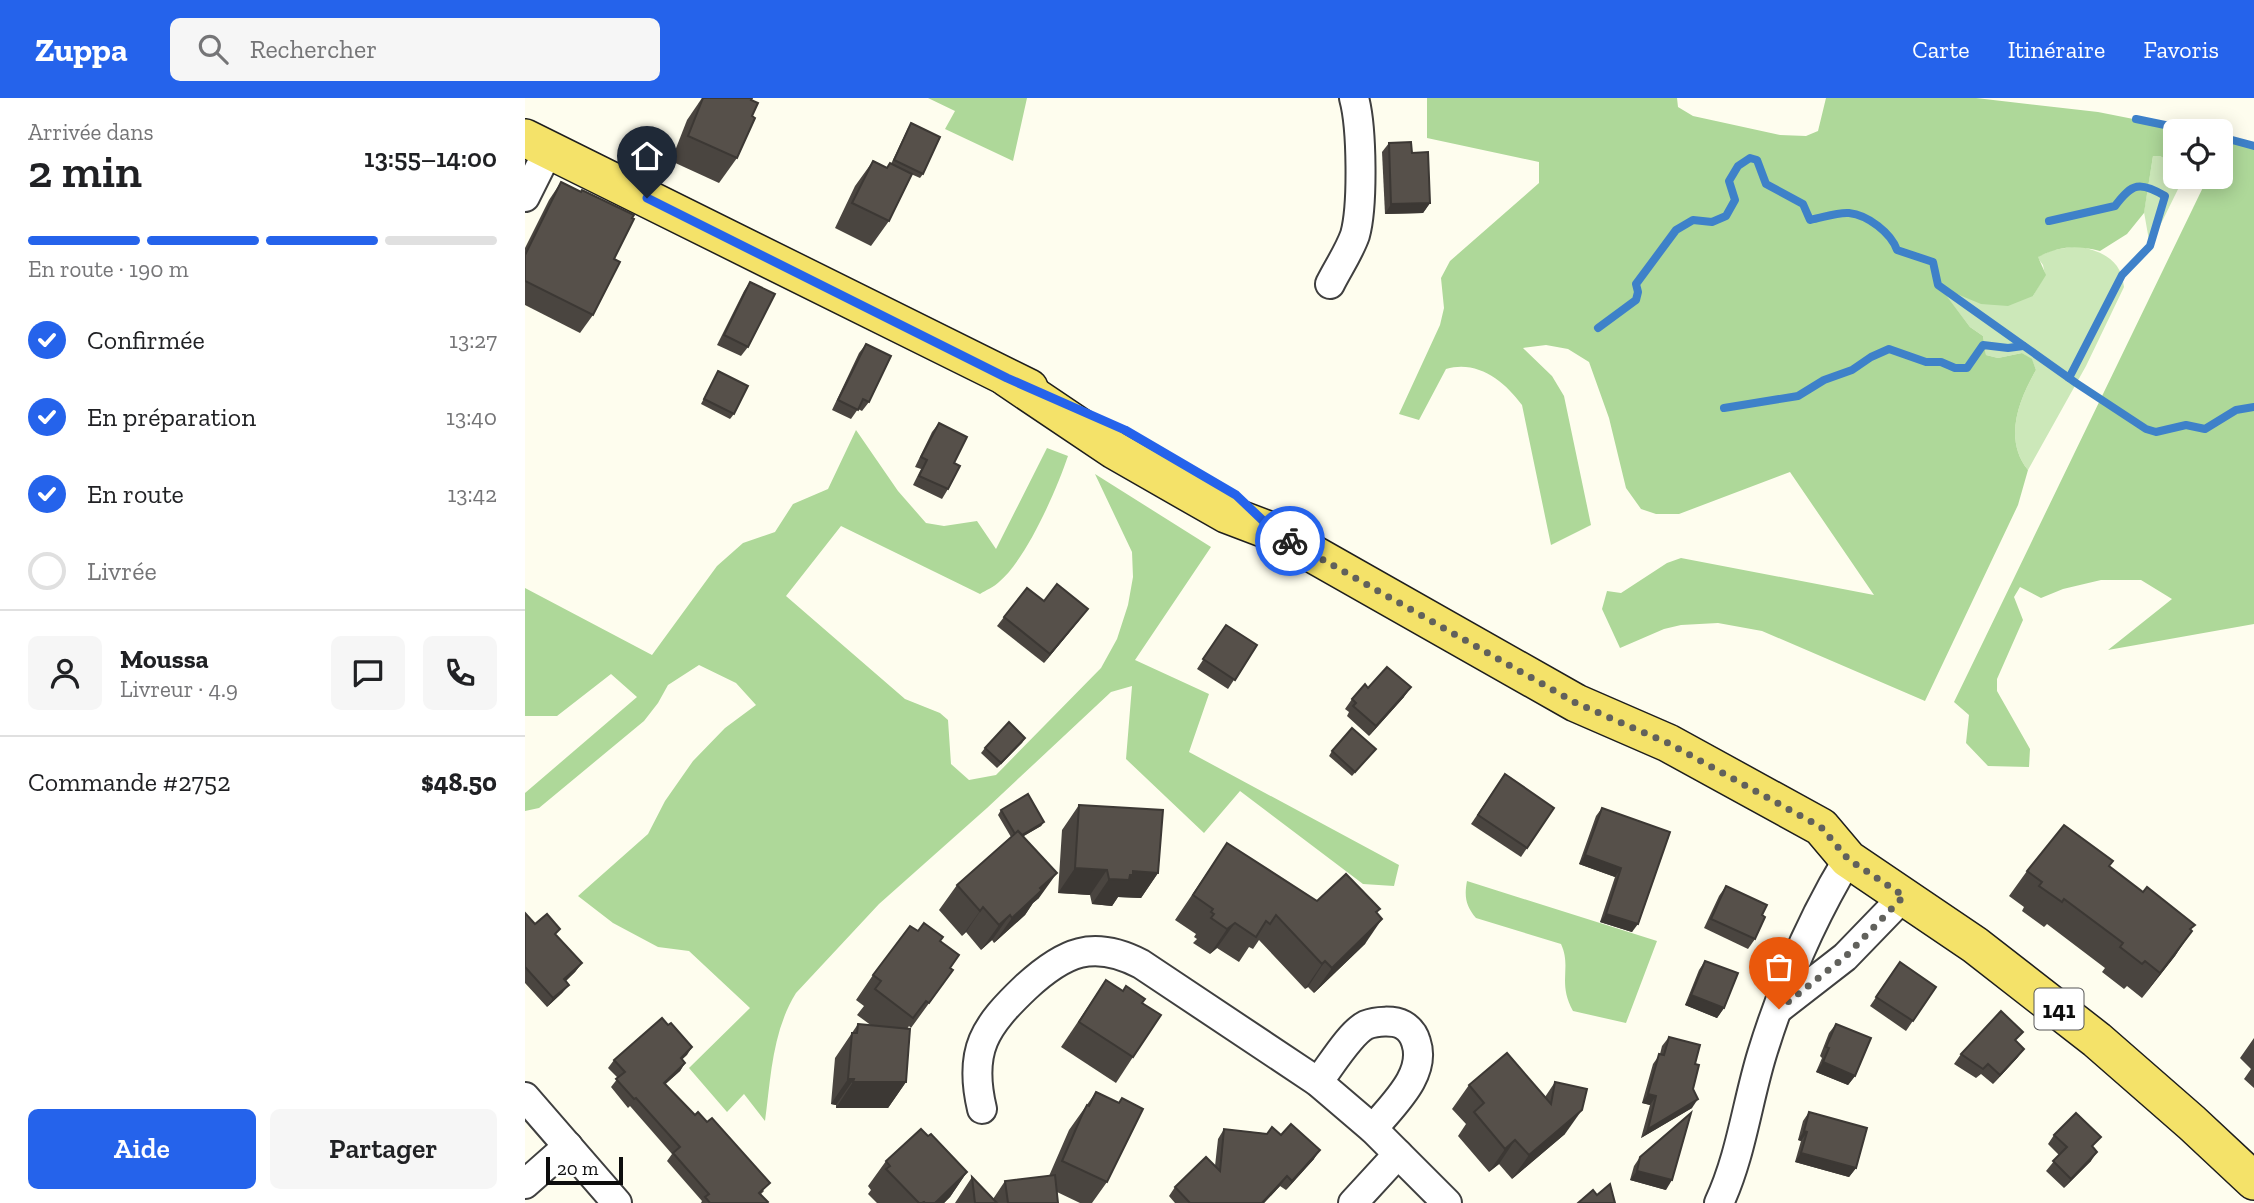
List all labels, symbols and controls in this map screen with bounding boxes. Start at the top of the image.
search box [170,18,660,81]
text: Zuppa [35,30,128,69]
icon: search [194,30,232,68]
text: Rechercher [250,33,377,65]
text: Carte [1912,35,1970,64]
text: Itinéraire [2008,35,2105,64]
text: Favoris [2143,35,2219,64]
text: Arrivée dans [28,118,154,146]
map controls [2163,119,2233,189]
button: locate [2163,119,2233,189]
pin [617,126,677,198]
icon: home [628,137,666,175]
text: 13:55–14:00 [364,142,497,174]
text: 2 min [28,144,142,199]
text: En route · 190 m [28,255,189,283]
icon: check [28,321,66,359]
text: Confirmée [87,324,205,356]
text: 13:27 [449,326,497,354]
icon: check [28,398,66,436]
text: En préparation [87,401,256,433]
text: 13:40 [446,403,497,431]
icon: check [28,475,66,513]
text: En route [87,478,184,510]
text: 13:42 [448,480,497,508]
courier [1255,506,1325,576]
icon: bike [1271,522,1309,560]
text: Livrée [87,555,157,587]
button: person [28,636,102,710]
button: chat [331,636,405,710]
button: phone [423,636,497,710]
text: Moussa [120,643,209,675]
text: Livreur · 4.9 [120,675,238,703]
text: Commande #2752 [28,766,231,798]
text: $48.50 [421,766,497,798]
pin [1749,937,1809,1009]
icon: bag [1760,948,1798,986]
road number: 141 [2035,988,2083,1029]
button: Aide [28,1109,256,1189]
button: Partager [270,1109,497,1189]
scale bar [546,1154,623,1186]
text: 20 m [557,1157,598,1180]

